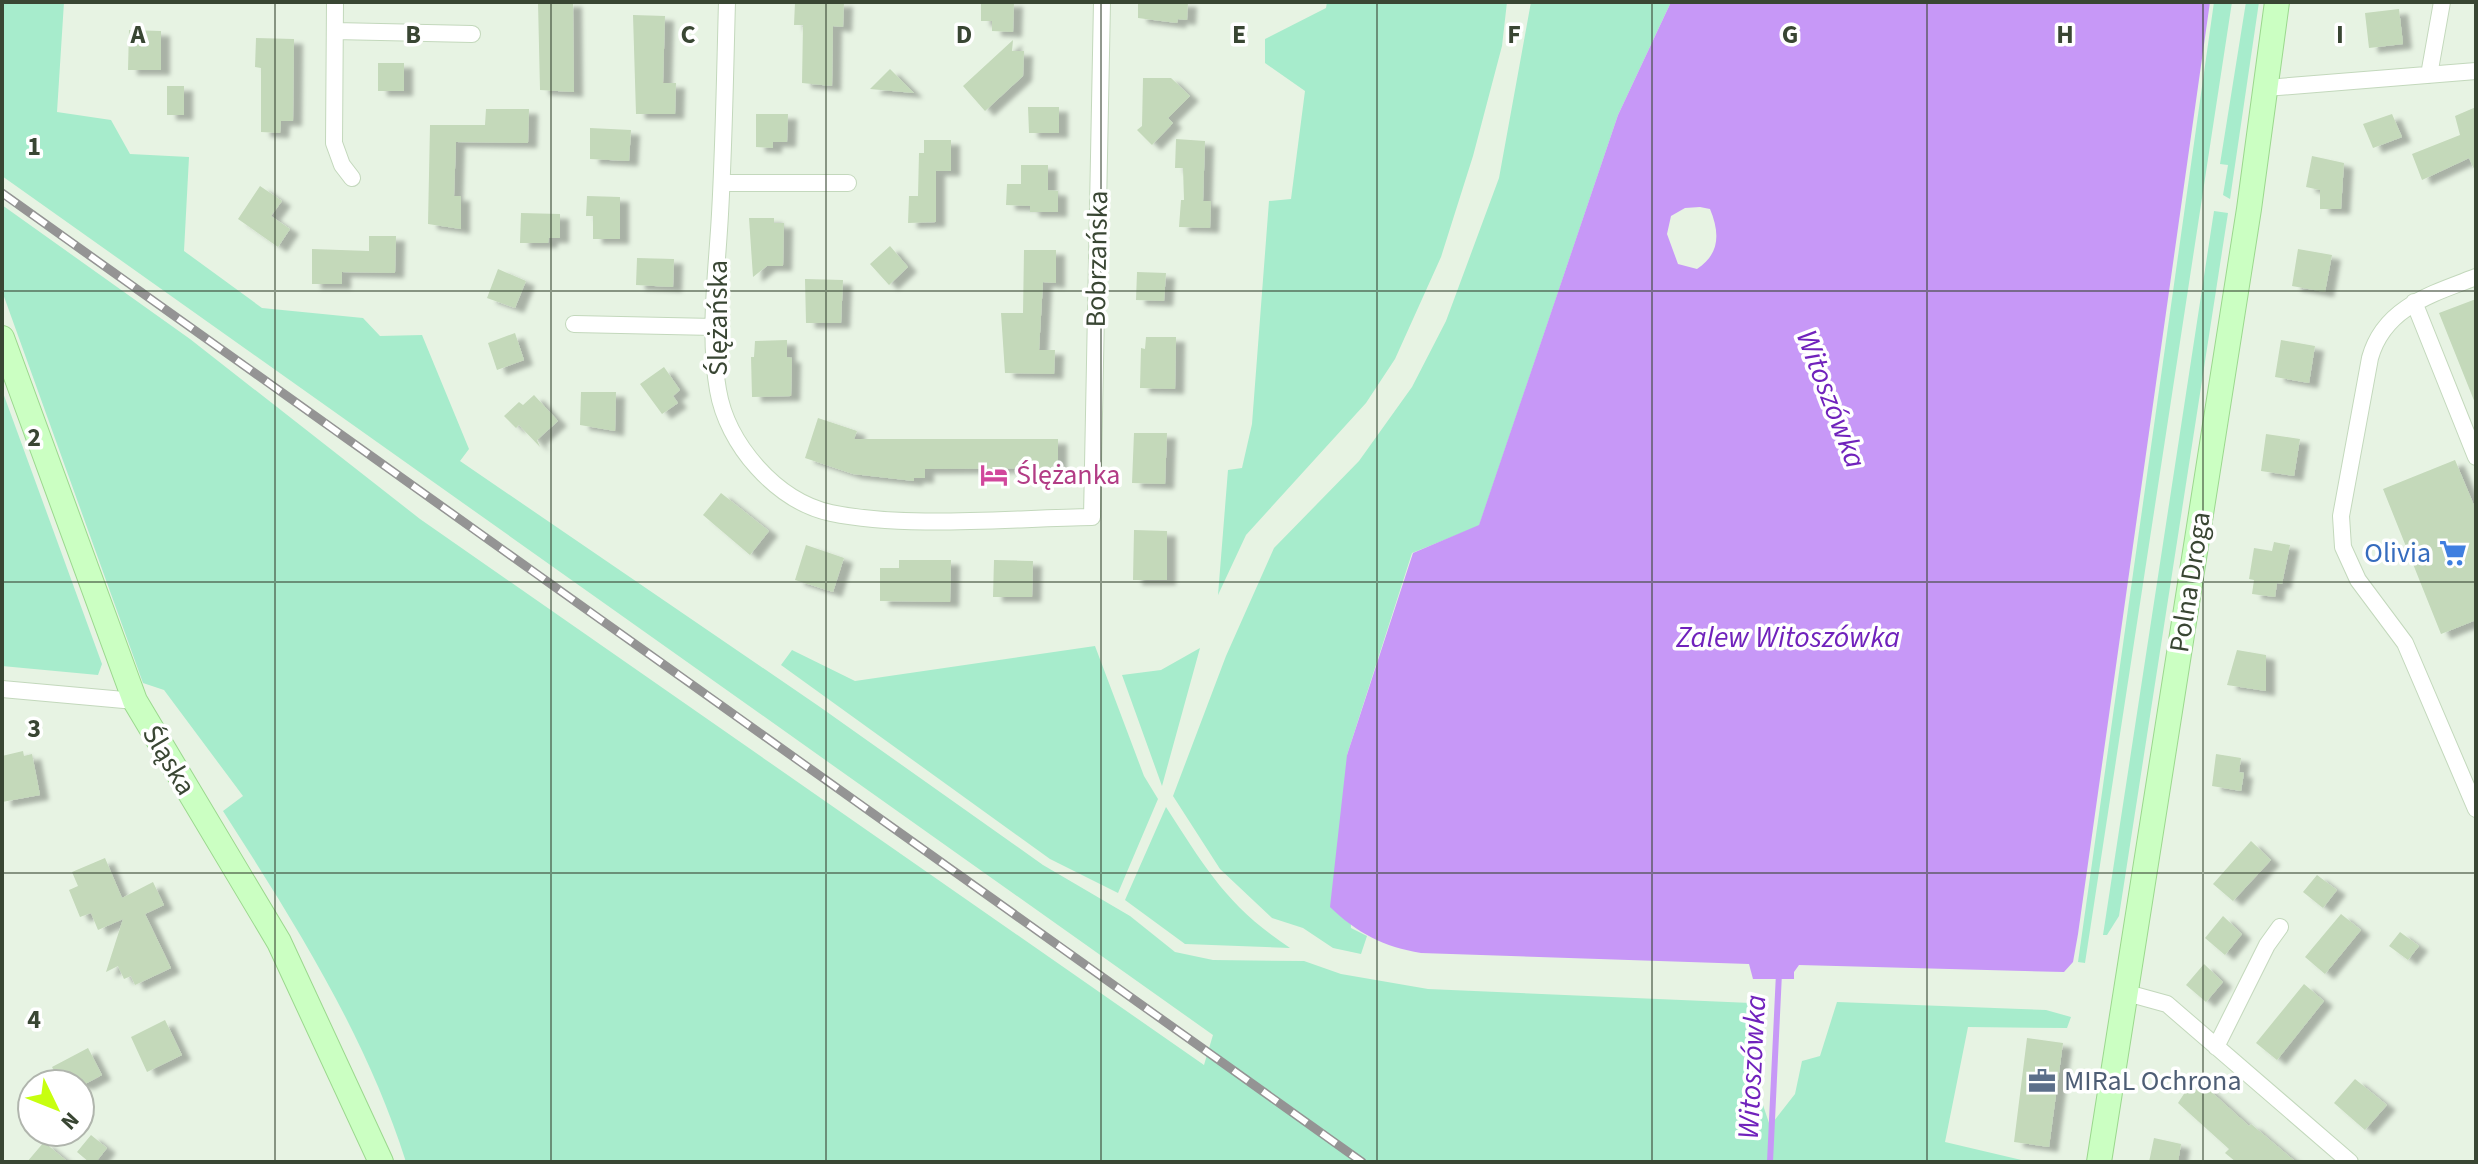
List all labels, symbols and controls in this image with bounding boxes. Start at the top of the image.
text: A [130,16,147,53]
text: B [405,16,421,53]
text: C [680,16,696,53]
text: D [956,16,972,53]
text: E [1232,16,1246,53]
text: F [1507,16,1521,53]
text: G [1782,16,1798,53]
text: H [2056,16,2074,53]
text: I [2336,16,2344,53]
text: 1 [27,128,41,165]
street label: Bobrzańska [1076,190,1118,328]
street label: Ślężańska [698,260,738,376]
water label: Witoszówka [1785,324,1877,474]
text: 2 [27,419,41,456]
place label: Ślężanka [1016,455,1120,495]
hotel icon: Ślężanka [979,460,1009,490]
street label: Polna Droga [2159,509,2221,655]
place label: Olivia [2364,533,2431,573]
supermarket icon: Olivia [2438,538,2468,568]
water label: Zalew Witoszówka [1675,616,1900,659]
text: 3 [27,710,41,747]
street label: Śląska [132,717,206,803]
water label: Witoszówka [1727,994,1777,1140]
text: 4 [27,1001,41,1038]
place label: MIRaL Ochrona [2064,1061,2242,1101]
office icon: MIRaL Ochrona [2027,1066,2057,1096]
north arrow [16,1068,96,1148]
text: N [53,1105,87,1137]

